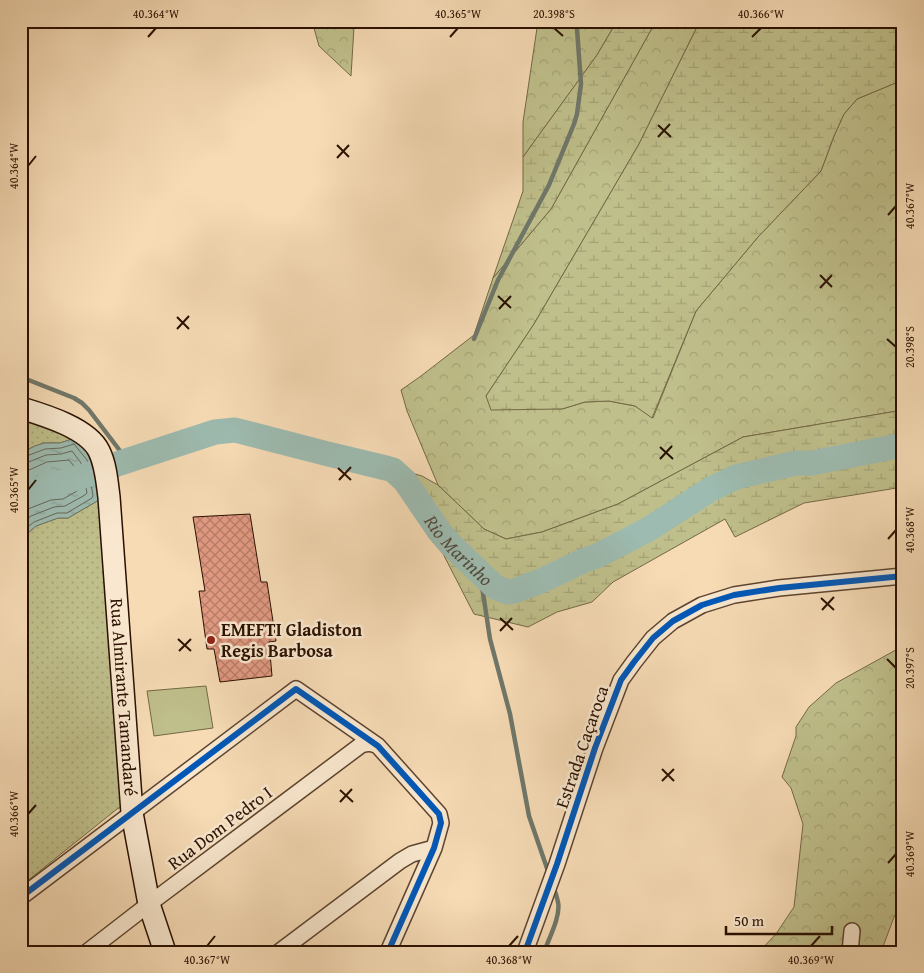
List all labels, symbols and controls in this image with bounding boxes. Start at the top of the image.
text: 40.364°W [133,5,180,22]
text: 40.365°W [435,5,482,22]
text: 20.398°S [533,5,575,22]
text: 40.366°W [738,5,785,22]
text: 40.364°W [5,142,22,189]
text: 40.367°W [901,182,918,229]
text: 20.398°S [901,326,918,368]
text: 40.365°W [5,466,22,513]
text: 40.368°W [901,506,918,553]
water label: Rio Marinho [417,508,500,592]
street label: Rua Almirante Tamandaré [103,597,145,797]
place label: EMEFTI Gladiston Regis Barbosa [221,616,362,664]
marker: EMEFTI Gladiston Regis Barbosa [205,634,217,646]
text: 20.397°S [901,647,918,689]
street label: Estrada Caçaroca [548,681,615,812]
street label: Rua Dom Pedro I [162,779,278,876]
text: 40.366°W [5,790,22,837]
text: 40.369°W [901,830,918,877]
scale bar [726,903,833,935]
text: 50 m [734,910,765,931]
text: 40.367°W [184,951,231,968]
text: 40.368°W [486,951,533,968]
text: 40.369°W [788,951,835,968]

